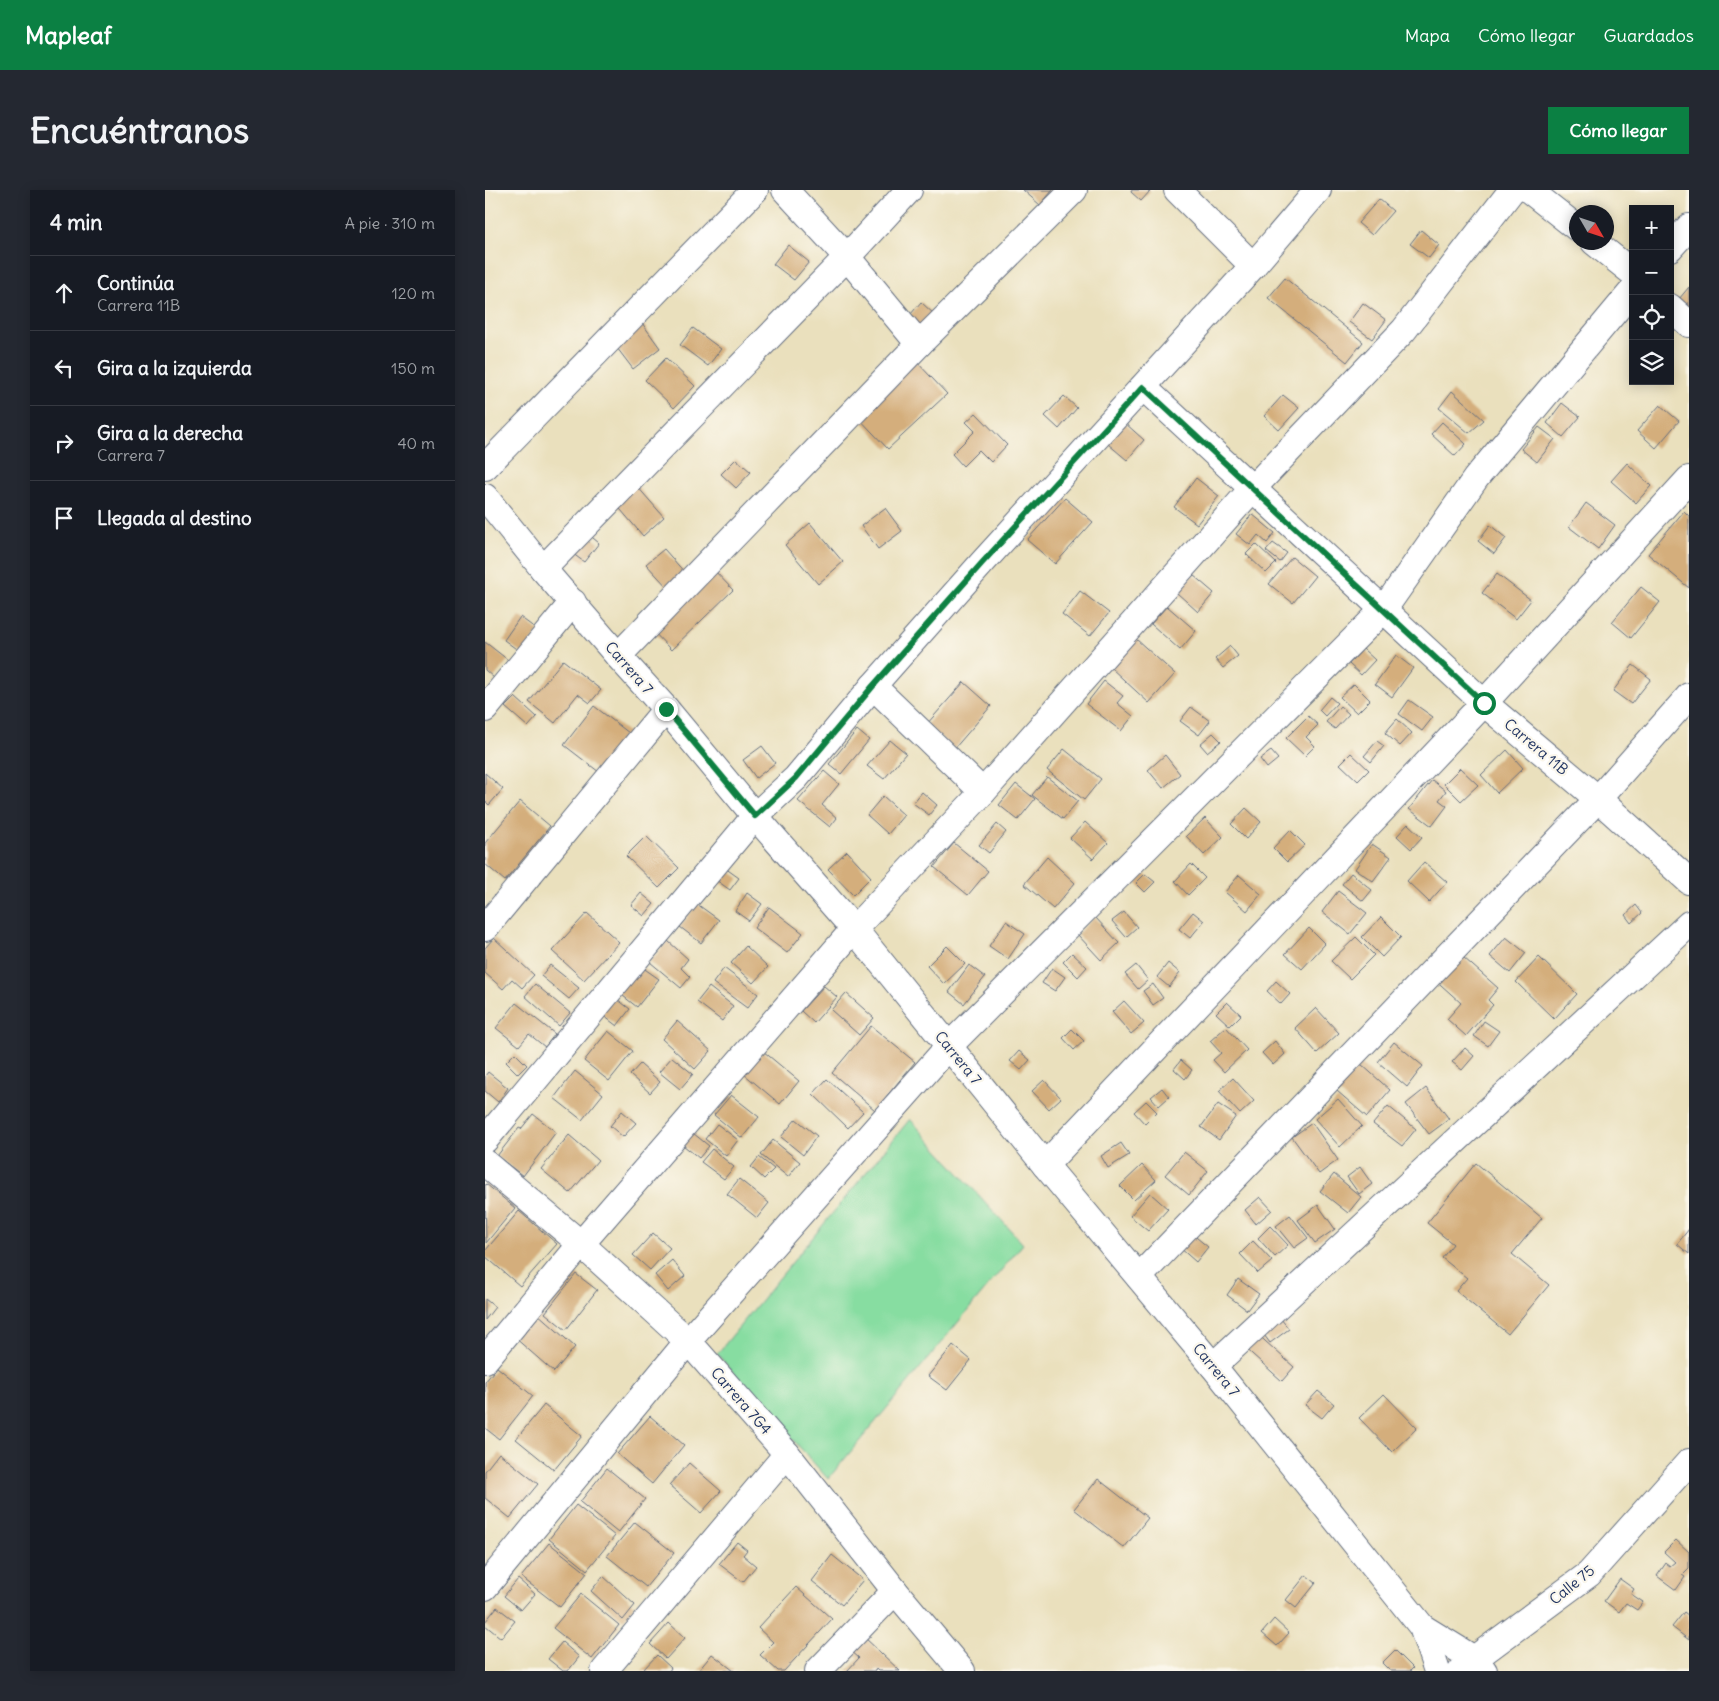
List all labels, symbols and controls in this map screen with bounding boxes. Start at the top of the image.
text: Mapleaf [25,20,112,50]
text: Mapa [1405,24,1450,47]
text: Cómo llegar [1478,24,1575,47]
text: Guardados [1603,24,1694,47]
button: Cómo llegar [1548,107,1689,154]
text: Encuéntranos [30,108,249,152]
north arrow [1569,205,1614,250]
map controls [1629,205,1674,385]
button: + [1629,205,1674,250]
text: 4 min [50,209,102,236]
text: A pie · 310 m [345,213,435,233]
button: − [1629,250,1674,295]
text: Continúa [97,271,174,295]
icon: ahead [50,279,78,307]
text: 120 m [392,283,435,303]
text: Carrera 11B [97,295,180,315]
button: locate [1629,295,1674,340]
button: layers [1629,340,1674,385]
icon: left [50,354,78,382]
text: Gira a la izquierda [97,356,252,380]
text: 150 m [391,358,435,378]
text: Gira a la derecha [97,421,243,445]
icon: right [50,429,78,457]
text: 40 m [397,433,435,453]
text: Carrera 7 [97,445,165,465]
icon: arrive [50,504,78,532]
text: Llegada al destino [97,506,252,530]
street label: Carrera 7 [601,637,657,698]
route start [1473,692,1496,715]
route end [655,698,678,721]
street label: Carrera 11B [1500,714,1572,779]
street label: Carrera 7 [931,1027,986,1088]
street label: Carrera 7 [1189,1339,1244,1400]
street label: Carrera 7G4 [707,1363,776,1439]
street label: Calle 75 [1545,1561,1598,1609]

